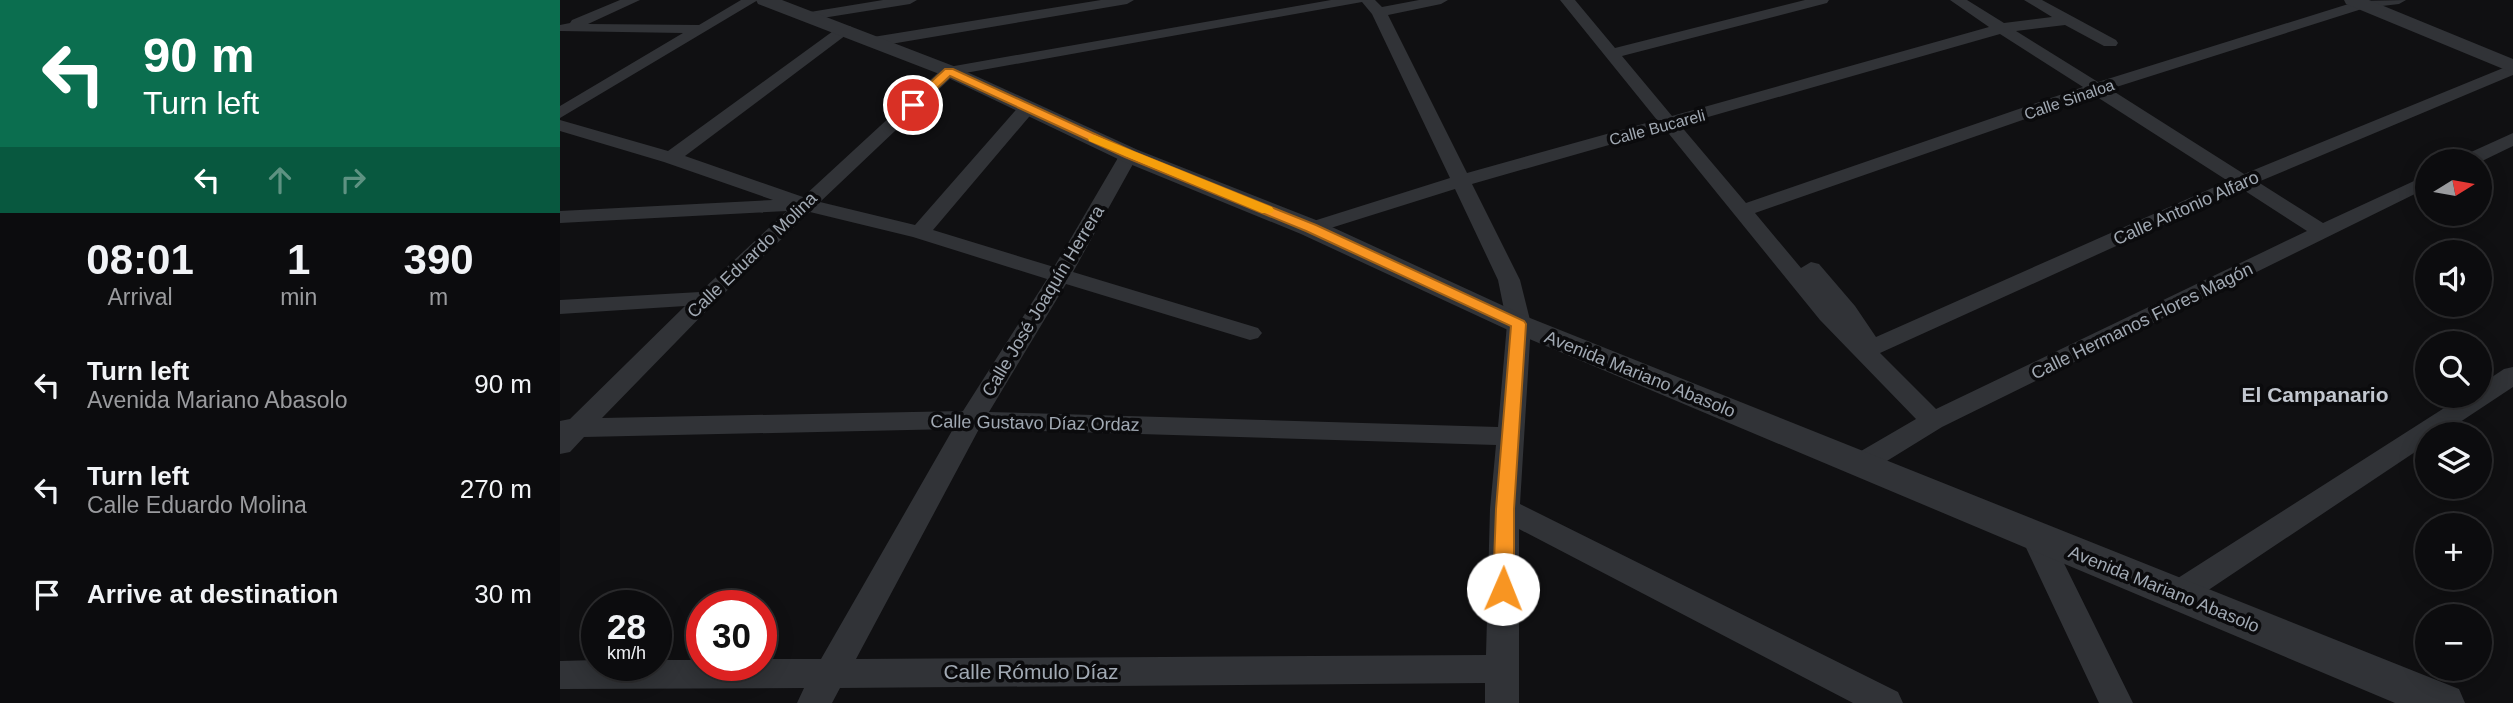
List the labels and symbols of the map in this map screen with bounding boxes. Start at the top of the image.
pin [883,75,943,135]
street label: Calle Sinaloa [2022,76,2117,123]
street label: Calle Bucareli [1607,106,1707,148]
north arrow [2415,149,2492,226]
street label: Calle Antonio Alfaro [2110,167,2262,249]
street label: Calle Eduardo Molina [683,187,822,322]
street label: Calle José Joaquín Herrera [978,201,1109,400]
street label: Calle Hermanos Flores Magón [2028,259,2256,383]
street label: Avenida Mariano Abasolo [1542,327,1738,421]
district label: El Campanario [2241,383,2389,406]
street label: Calle Gustavo Díaz Ordaz [930,411,1140,435]
street label: Avenida Mariano Abasolo [2066,542,2262,636]
position arrow [1466,552,1540,626]
speed limit sign: 30 [686,590,777,681]
street label: Calle Rómulo Díaz [943,660,1119,683]

